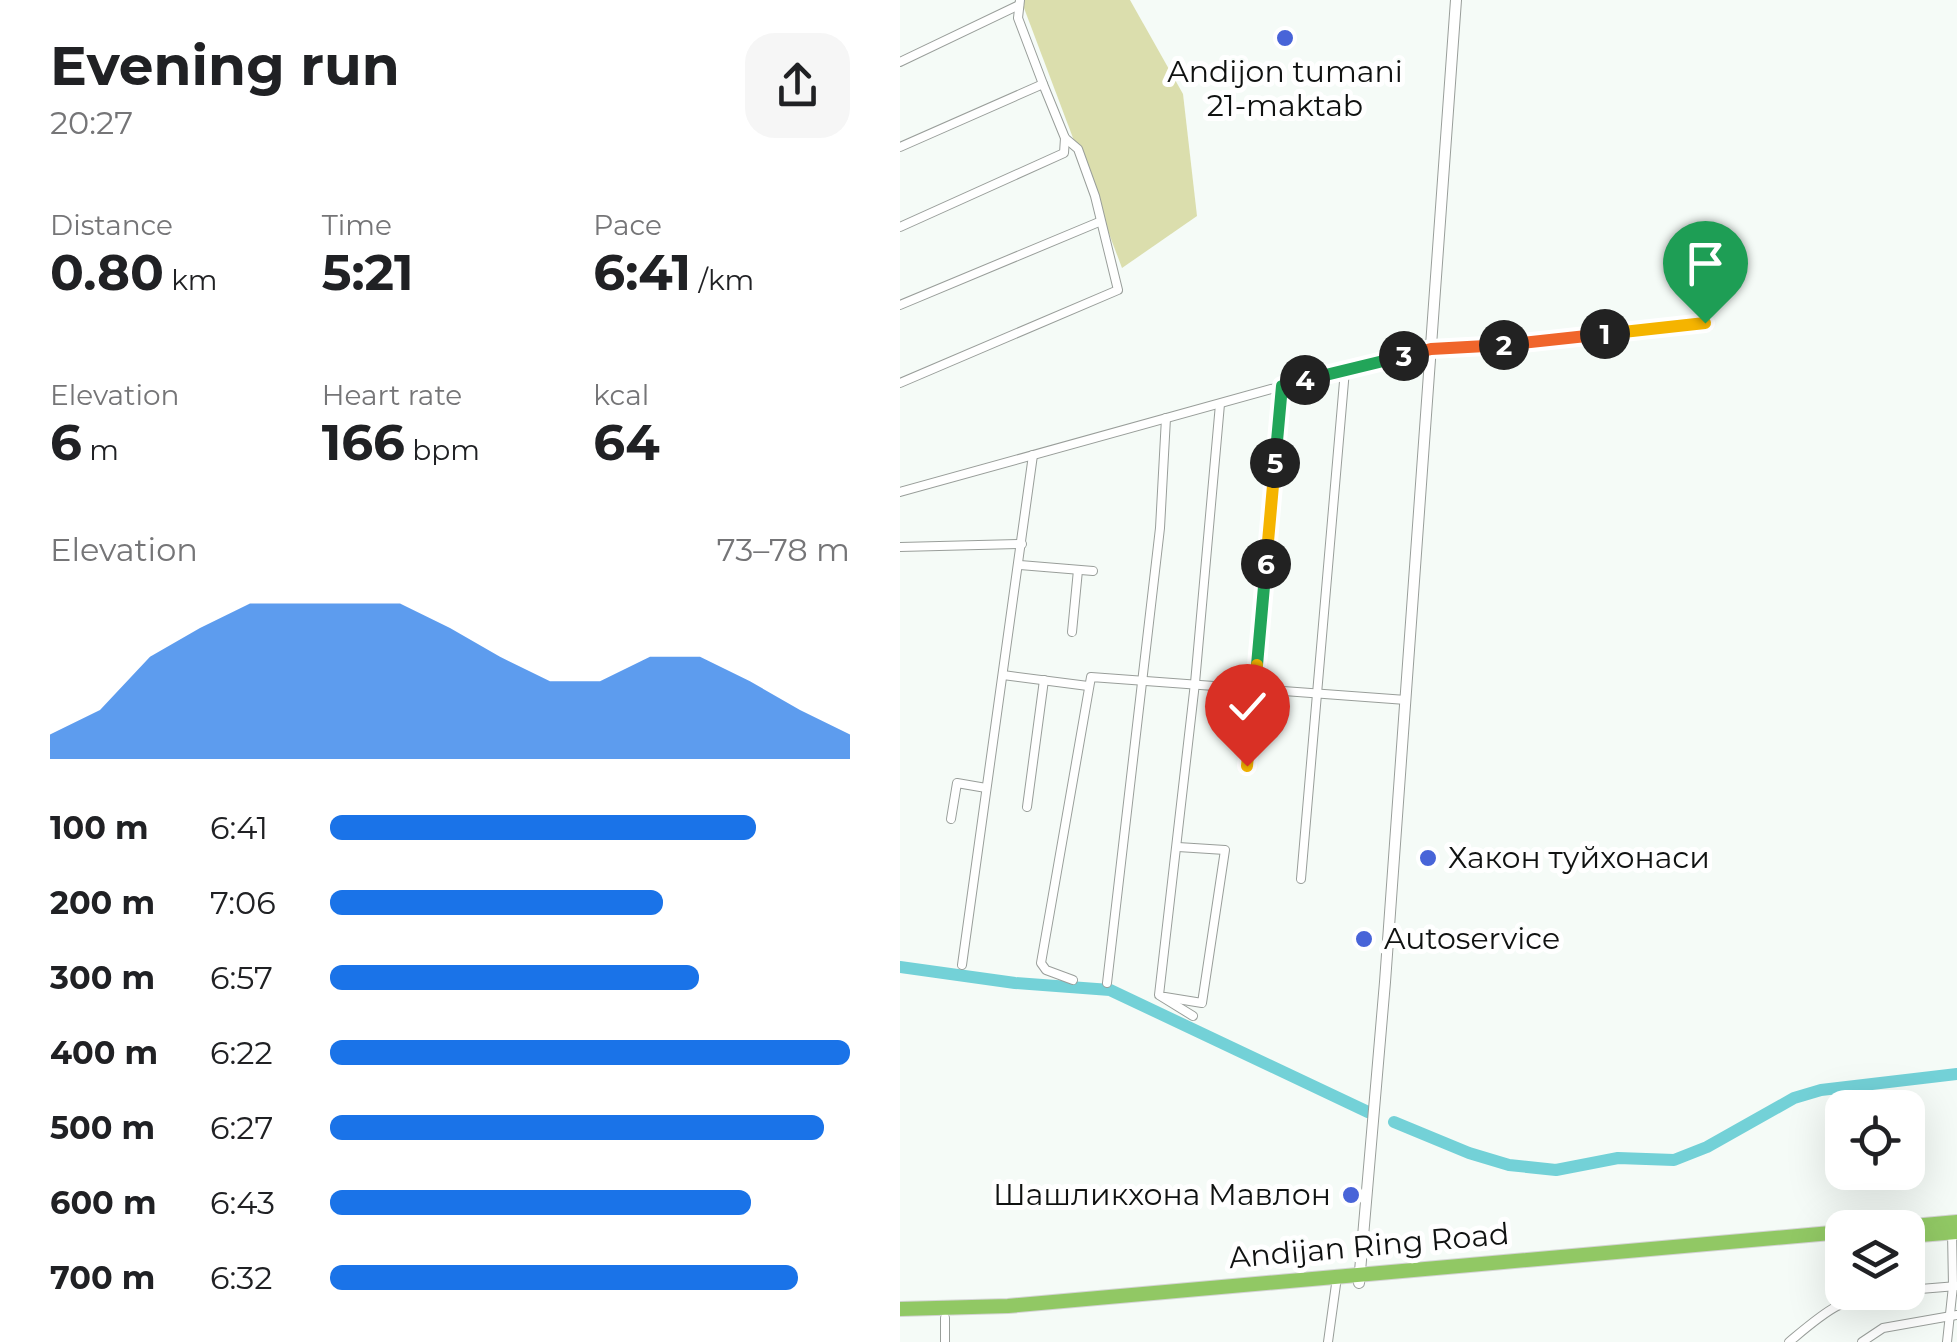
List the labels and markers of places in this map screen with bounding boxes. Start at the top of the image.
marker: Andijon tumani 21-maktab [1274,27,1296,49]
place label: Andijon tumani 21-maktab [1167,53,1403,124]
pin [1663,221,1748,324]
pin: 1 [1580,309,1630,359]
pin: 2 [1479,320,1529,370]
pin: 3 [1379,331,1429,381]
pin: 4 [1280,355,1330,405]
pin: 5 [1250,438,1300,488]
pin: 6 [1241,539,1291,589]
pin [1205,664,1290,767]
place label: Хакон туйхонаси [1448,839,1710,876]
marker: Хакон туйхонаси [1417,847,1439,869]
place label: Autoservice [1384,920,1560,957]
marker: Autoservice [1353,928,1375,950]
place label: Шашликхона Мавлон [993,1176,1331,1213]
marker: Шашликхона Мавлон [1340,1184,1362,1206]

